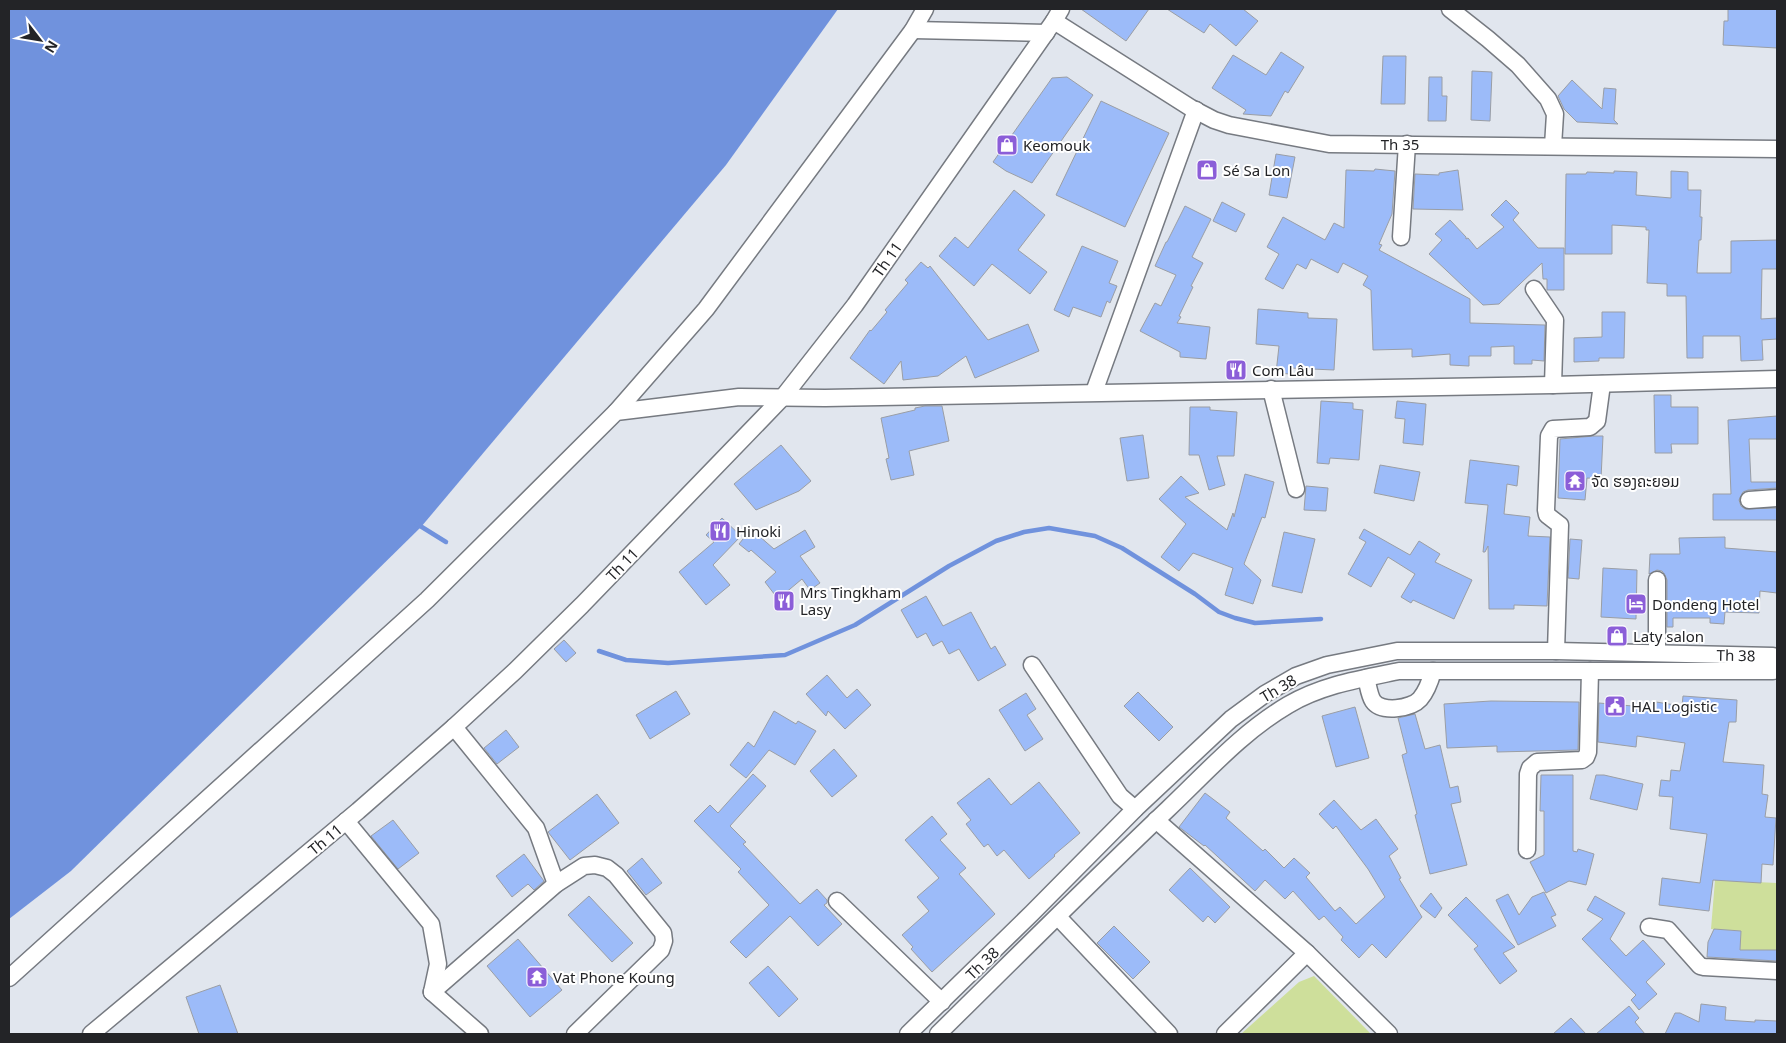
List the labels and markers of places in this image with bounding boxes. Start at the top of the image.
shop icon: Keomouk [995,133,1019,157]
place label: Keomouk [1023,135,1090,155]
shop icon: Sé Sa Lon [1195,158,1219,182]
place label: Sé Sa Lon [1223,160,1290,180]
restaurant icon: Com Lâu [1224,358,1248,382]
place label: Com Lâu [1252,360,1314,380]
temple icon: ຈັດ ຮອງຄະຍອມ [1563,469,1587,493]
place label: ຈັດ ຮອງຄະຍອມ [1591,471,1680,491]
restaurant icon: Hinoki [708,519,732,543]
place label: Hinoki [736,521,781,541]
place label: Mrs Tingkham Lasy [800,582,901,619]
restaurant icon: Mrs Tingkham Lasy [772,589,796,613]
hotel icon: Dondeng Hotel [1624,592,1648,616]
place label: Dondeng Hotel [1652,594,1759,614]
shop icon: Laty salon [1605,624,1629,648]
place label: Laty salon [1633,626,1704,646]
public building icon: HAL Logistic [1603,694,1627,718]
place label: HAL Logistic [1631,696,1717,716]
temple icon: Vat Phone Koung [525,965,549,989]
place label: Vat Phone Koung [553,967,675,987]

